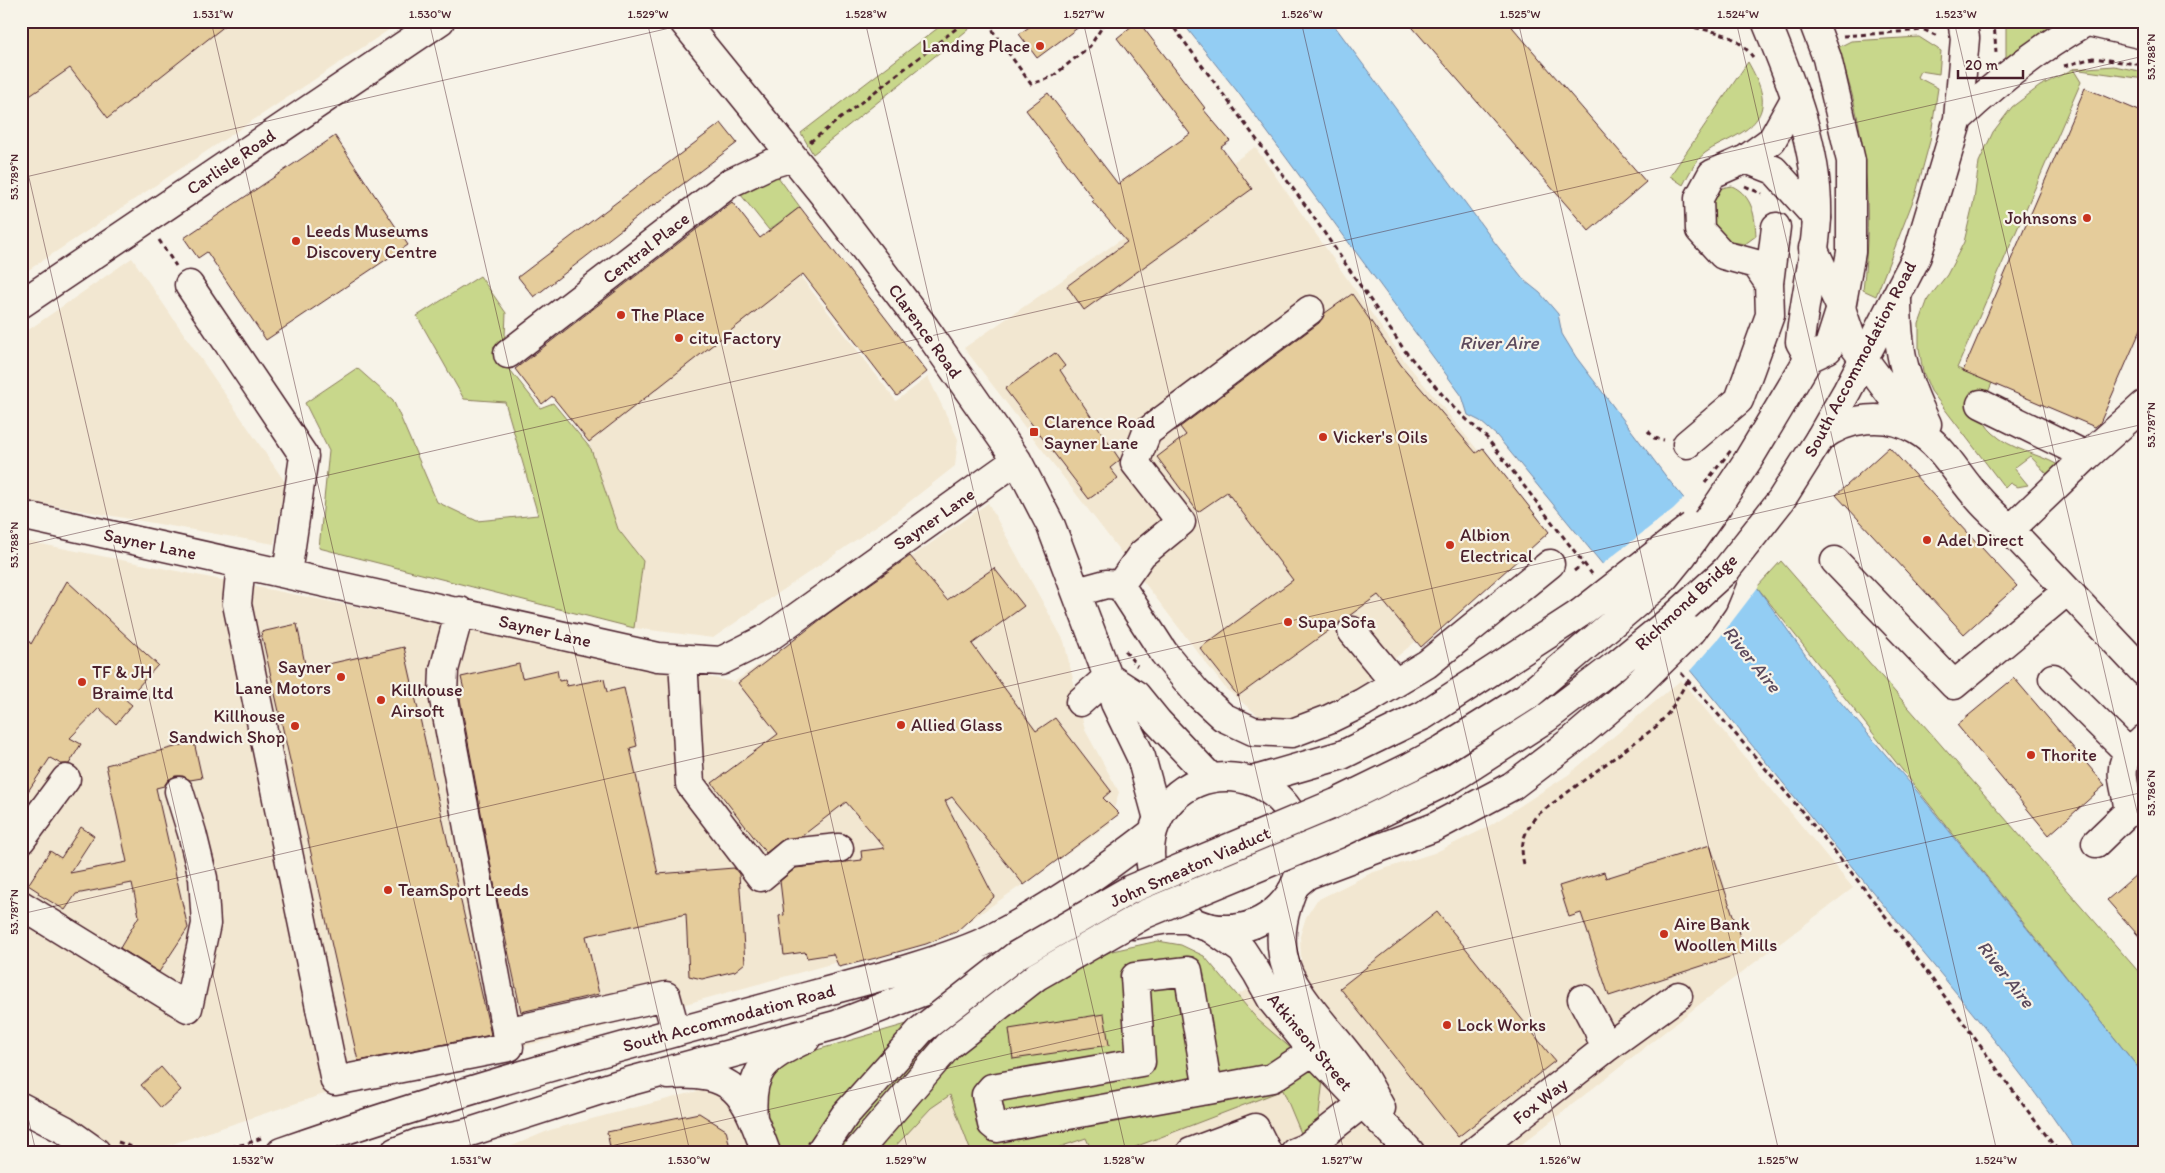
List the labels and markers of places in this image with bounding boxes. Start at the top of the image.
place label: Landing Place [922,35,1030,57]
marker: Landing Place [1034,40,1046,52]
place label: Johnsons [2005,207,2077,229]
marker: Johnsons [2081,212,2093,224]
place label: Leeds Museums Discovery Centre [306,220,437,263]
marker: Leeds Museums Discovery Centre [290,235,302,247]
place label: The Place [631,304,705,326]
marker: The Place [615,309,627,321]
place label: citu Factory [689,327,781,349]
marker: citu Factory [673,332,685,344]
place label: Clarence Road Sayner Lane [1044,411,1156,454]
marker: Clarence Road Sayner Lane [1028,426,1040,438]
place label: Vicker's Oils [1333,426,1428,448]
marker: Vicker's Oils [1317,431,1329,443]
place label: Albion Electrical [1460,524,1533,567]
place label: Adel Direct [1937,529,2024,551]
marker: Adel Direct [1921,534,1933,546]
marker: Albion Electrical [1444,539,1456,551]
place label: Supa Sofa [1298,611,1377,633]
marker: Supa Sofa [1282,616,1294,628]
place label: Sayner Lane Motors [235,656,332,699]
place label: TF & JH Braime ltd [92,661,174,704]
marker: Sayner Lane Motors [335,671,347,683]
marker: TF & JH Braime ltd [76,676,88,688]
place label: Killhouse Airsoft [391,679,463,722]
marker: Killhouse Airsoft [375,694,387,706]
place label: Killhouse Sandwich Shop [169,705,285,748]
place label: Allied Glass [911,714,1003,736]
marker: Allied Glass [895,719,907,731]
marker: Killhouse Sandwich Shop [289,720,301,732]
place label: Thorite [2041,744,2097,766]
marker: Thorite [2025,749,2037,761]
place label: TeamSport Leeds [398,879,529,901]
marker: TeamSport Leeds [382,884,394,896]
place label: Aire Bank Woollen Mills [1674,913,1777,956]
marker: Aire Bank Woollen Mills [1658,928,1670,940]
place label: Lock Works [1457,1014,1546,1036]
marker: Lock Works [1441,1019,1453,1031]

